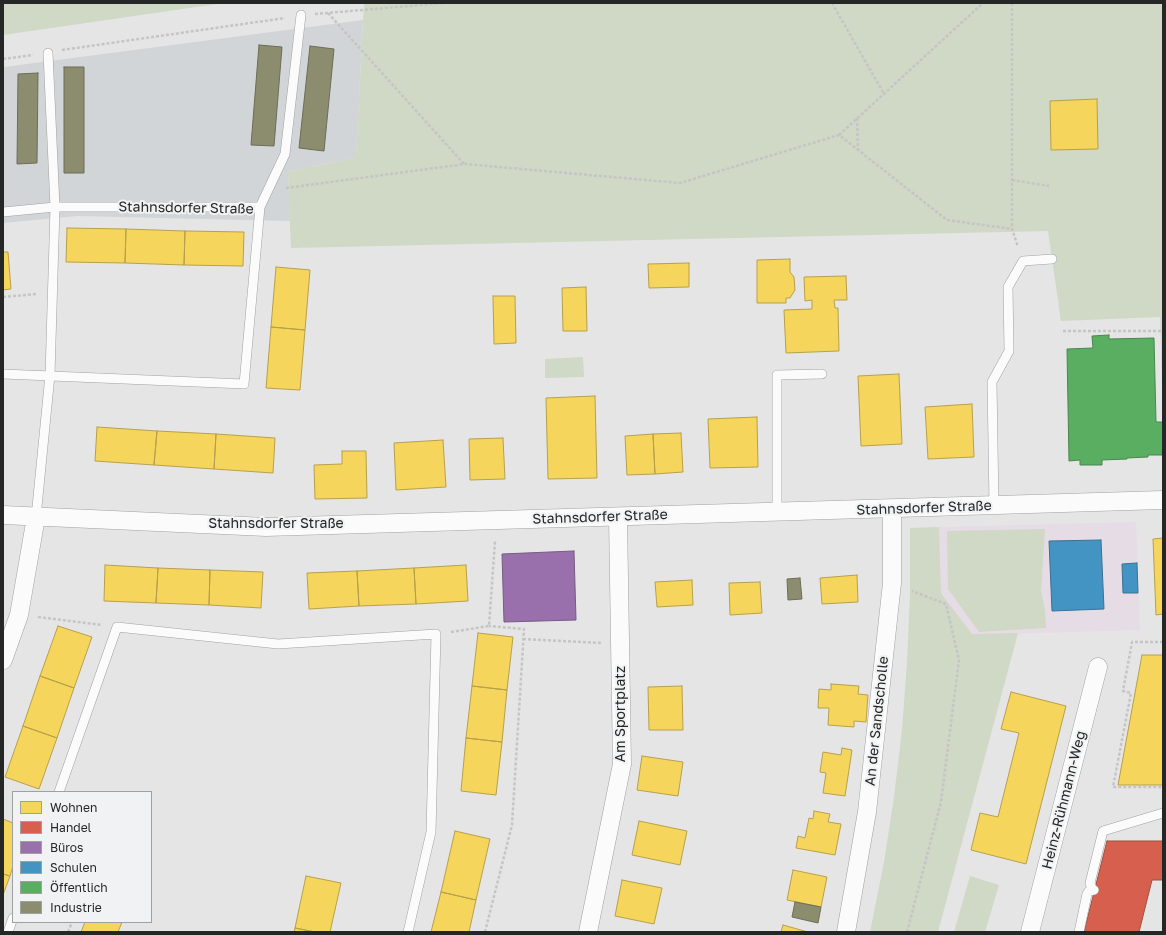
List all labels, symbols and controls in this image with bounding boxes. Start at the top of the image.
street label: Stahnsdorfer Straße [118,198,254,218]
street label: Stahnsdorfer Straße [856,497,992,519]
street label: Stahnsdorfer Straße [532,506,668,528]
street label: Stahnsdorfer Straße [208,516,344,532]
street label: An der Sandscholle [862,655,892,787]
street label: Am Sportplatz [613,666,629,762]
street label: Heinz-Rühmann-Weg [1039,729,1089,871]
legend [12,791,152,923]
text: Wohnen [50,800,97,815]
text: Handel [50,820,91,835]
text: Büros [50,840,83,855]
text: Schulen [50,860,97,875]
text: Öffentlich [50,880,108,895]
text: Industrie [50,900,102,915]

